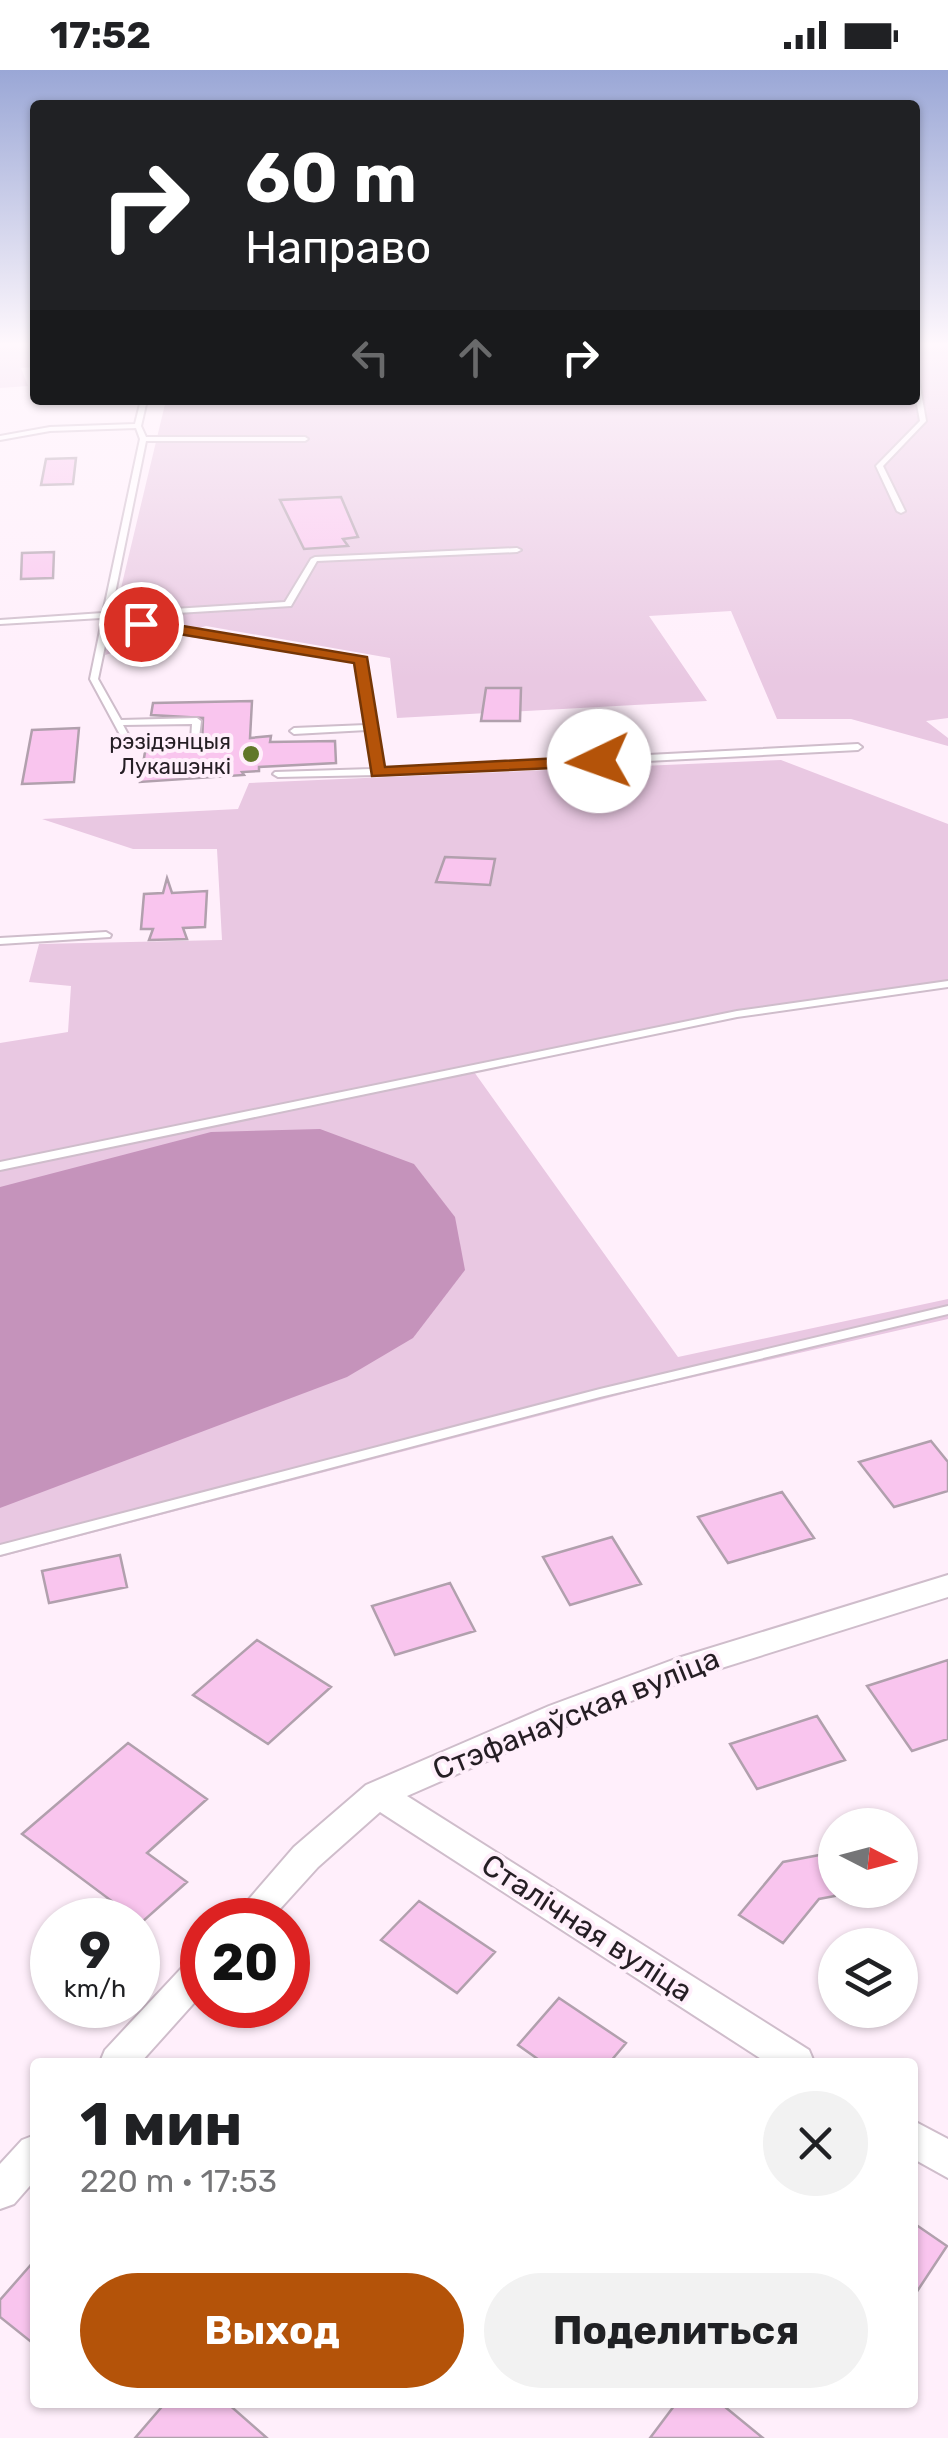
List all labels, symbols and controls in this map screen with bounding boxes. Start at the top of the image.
text: 17:52 [50,12,151,58]
text: 60 m [245,137,417,220]
icon: right [80,140,210,270]
text: Направо [245,221,431,274]
icon: left [343,330,398,385]
icon: ahead [448,330,503,385]
icon: right [553,330,608,385]
pin [99,582,184,667]
icon: arrive [114,597,169,652]
position arrow [547,709,651,813]
place label: рэзідэнцыя Лукашэнкі [109,728,231,780]
marker: рэзідэнцыя Лукашэнкі [240,743,262,765]
street label: Стэфанаўская вуліца [428,1640,724,1788]
north arrow [818,1808,918,1908]
map controls [818,1808,918,2028]
street label: Сталічная вуліца [475,1847,699,2009]
speed limit sign: 20 [180,1898,310,2028]
text: 9 [79,1921,111,1981]
button: layers [818,1928,918,2028]
text: km/h [64,1974,126,2003]
text: 1 мин [80,2089,243,2160]
button: close [763,2091,868,2196]
text: 220 m · 17:53 [80,2162,277,2200]
button: Выход [80,2273,464,2388]
button: Поделиться [484,2273,868,2388]

